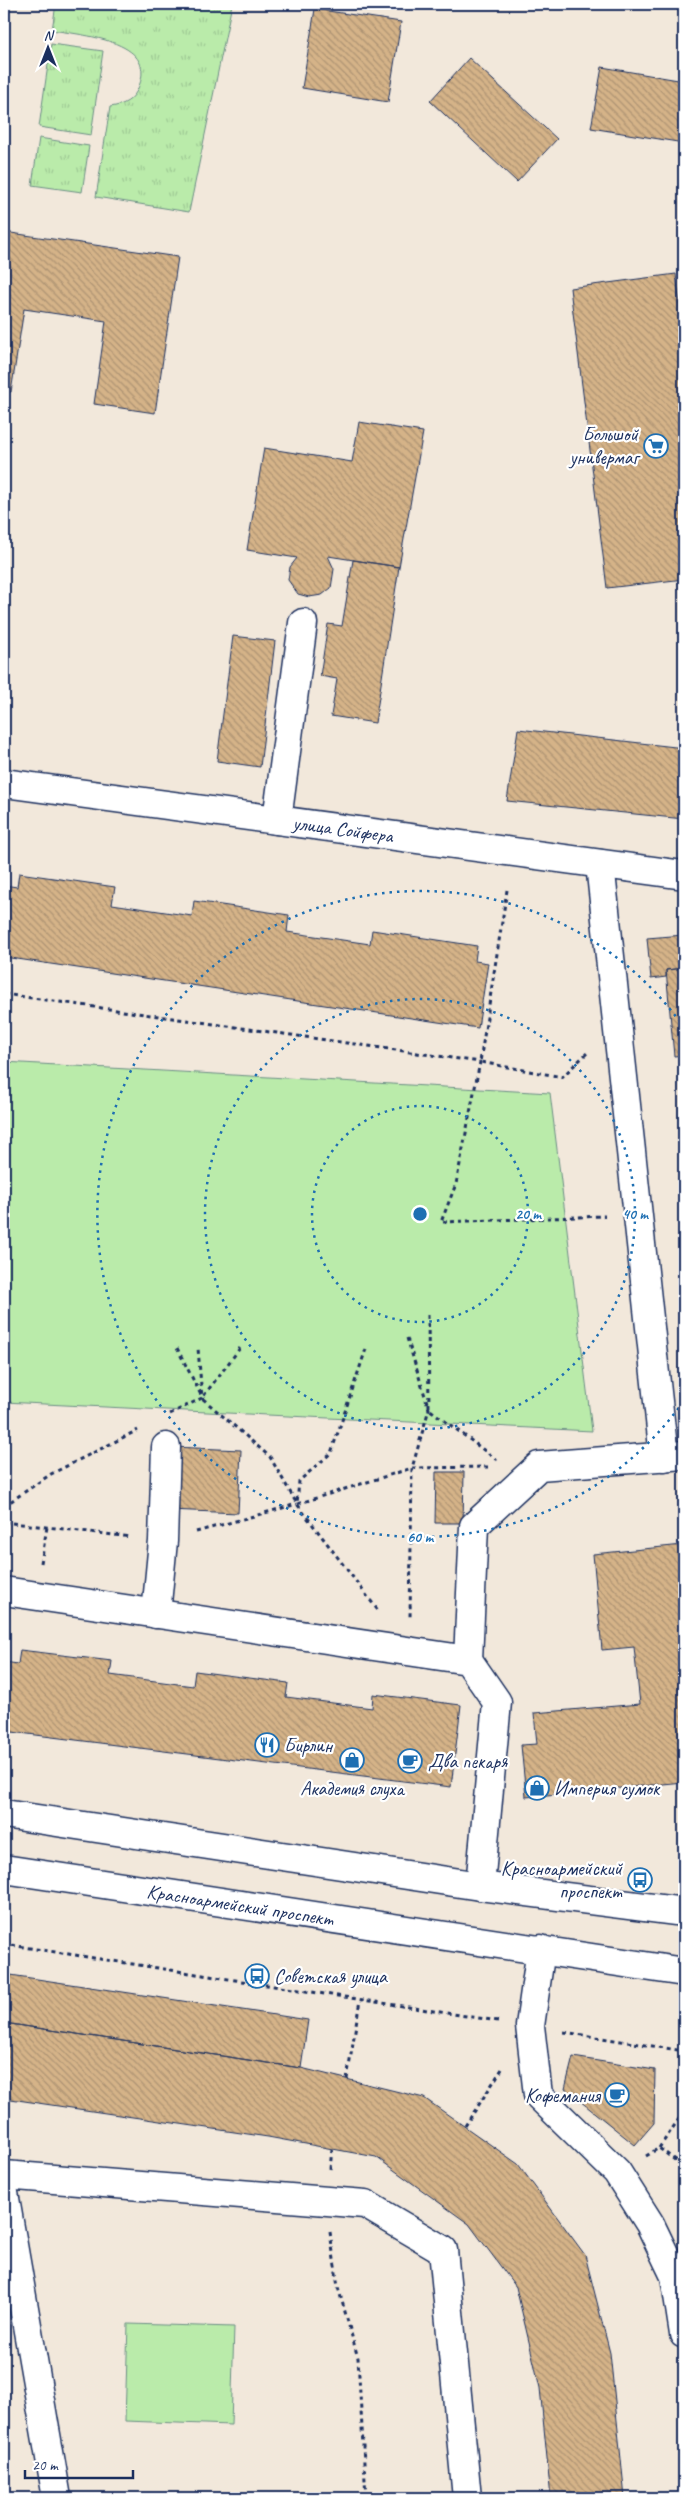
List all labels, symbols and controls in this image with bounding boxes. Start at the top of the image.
north arrow [22,22,72,72]
text: N [44,27,55,44]
place label: Большой универмаг [568,422,641,470]
supermarket icon: Большой универмаг [643,433,669,459]
street label: улица Сойфера [290,810,396,849]
centre of rings [411,1205,429,1223]
text: 20 m [515,1205,542,1224]
text: 40 m [622,1205,649,1224]
text: 60 m [407,1528,434,1547]
restaurant icon: Бирлин [254,1732,280,1758]
place label: Бирлин [284,1733,334,1758]
shop icon: Академия слуха [339,1747,365,1773]
cafe icon: Два пекаря [397,1748,423,1774]
place label: Два пекаря [428,1749,508,1774]
shop icon: Империя сумок [524,1775,550,1801]
place label: Академия слуха [300,1776,405,1801]
place label: Империя сумок [554,1776,661,1801]
place label: Красноармейский проспект [501,1856,624,1904]
bus stop icon: Красноармейский проспект [627,1867,653,1893]
street label: Красноармейский проспект [145,1879,336,1932]
bus stop icon: Советская улица [244,1963,270,1989]
place label: Советская улица [274,1964,388,1989]
cafe icon: Кофемания [604,2082,630,2108]
place label: Кофемания [525,2083,602,2108]
scale bar [25,2447,132,2479]
text: 20 m [32,2456,59,2475]

